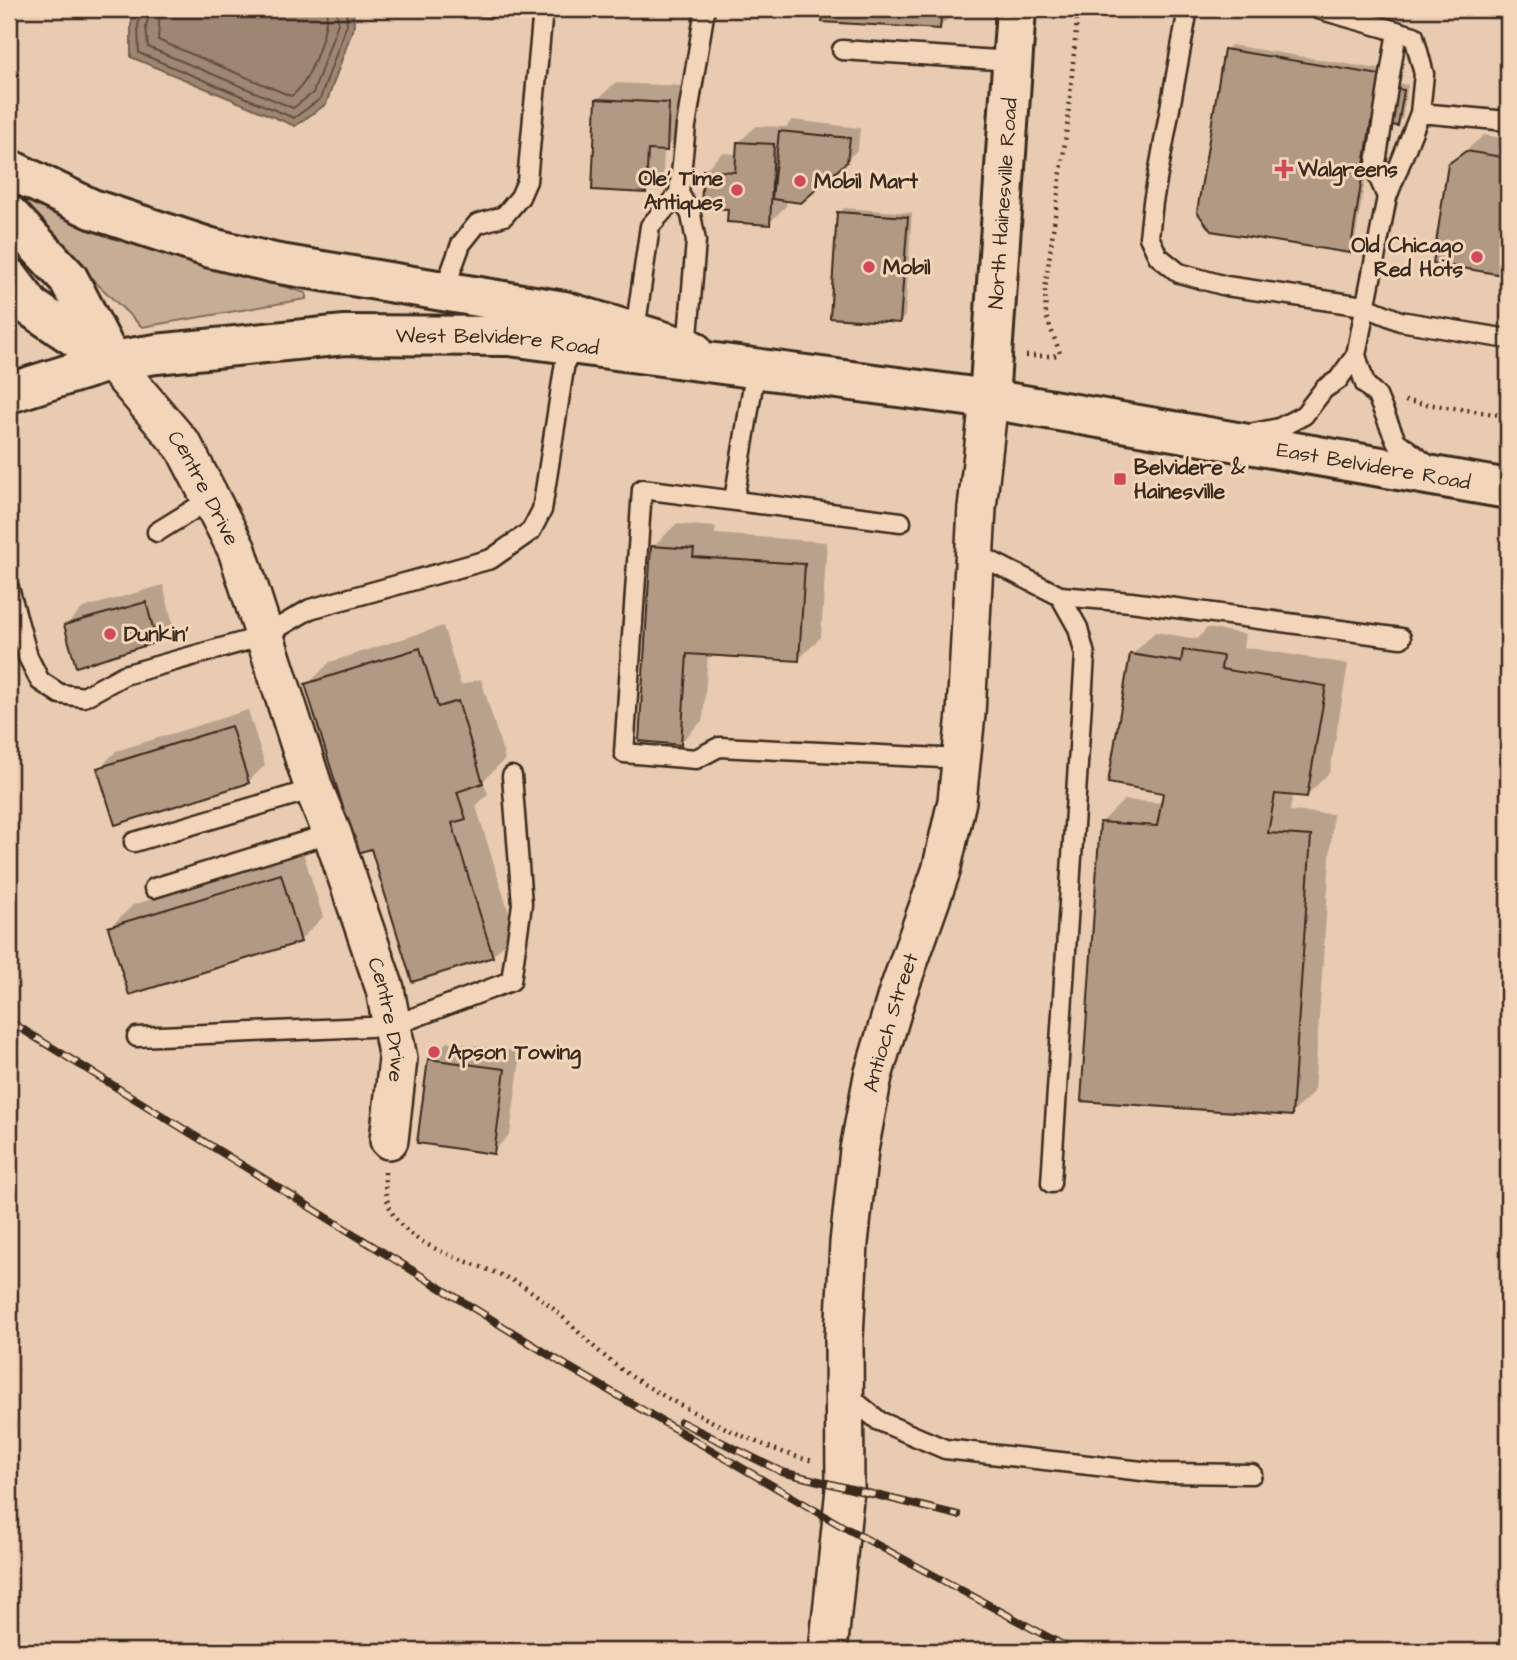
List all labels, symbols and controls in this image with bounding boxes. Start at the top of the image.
street label: North Hainesville Road [981,97,1024,310]
place label: Walgreens [1297,155,1398,186]
marker: Walgreens [1276,161,1292,177]
place label: Ole’ Time Antiques [638,164,724,218]
place label: Mobil Mart [814,167,919,196]
marker: Mobil Mart [792,173,808,189]
marker: Ole’ Time Antiques [729,182,745,198]
place label: Old Chicago Red Hots [1351,231,1463,284]
marker: Old Chicago Red Hots [1469,249,1485,265]
place label: Mobil [883,253,931,282]
marker: Mobil [861,259,877,275]
street label: West Belvidere Road [395,321,601,362]
street label: Centre Drive [161,424,247,550]
street label: East Belvidere Road [1275,435,1473,497]
place label: Belvidere & Hainesville [1134,453,1246,506]
marker: Belvidere & Hainesville [1112,471,1128,487]
place label: Dunkin' [124,620,189,649]
marker: Dunkin' [102,626,118,642]
street label: Antioch Street [856,948,925,1095]
street label: Centre Drive [361,953,412,1084]
place label: Apson Towing [448,1038,581,1069]
marker: Apson Towing [426,1044,442,1060]

